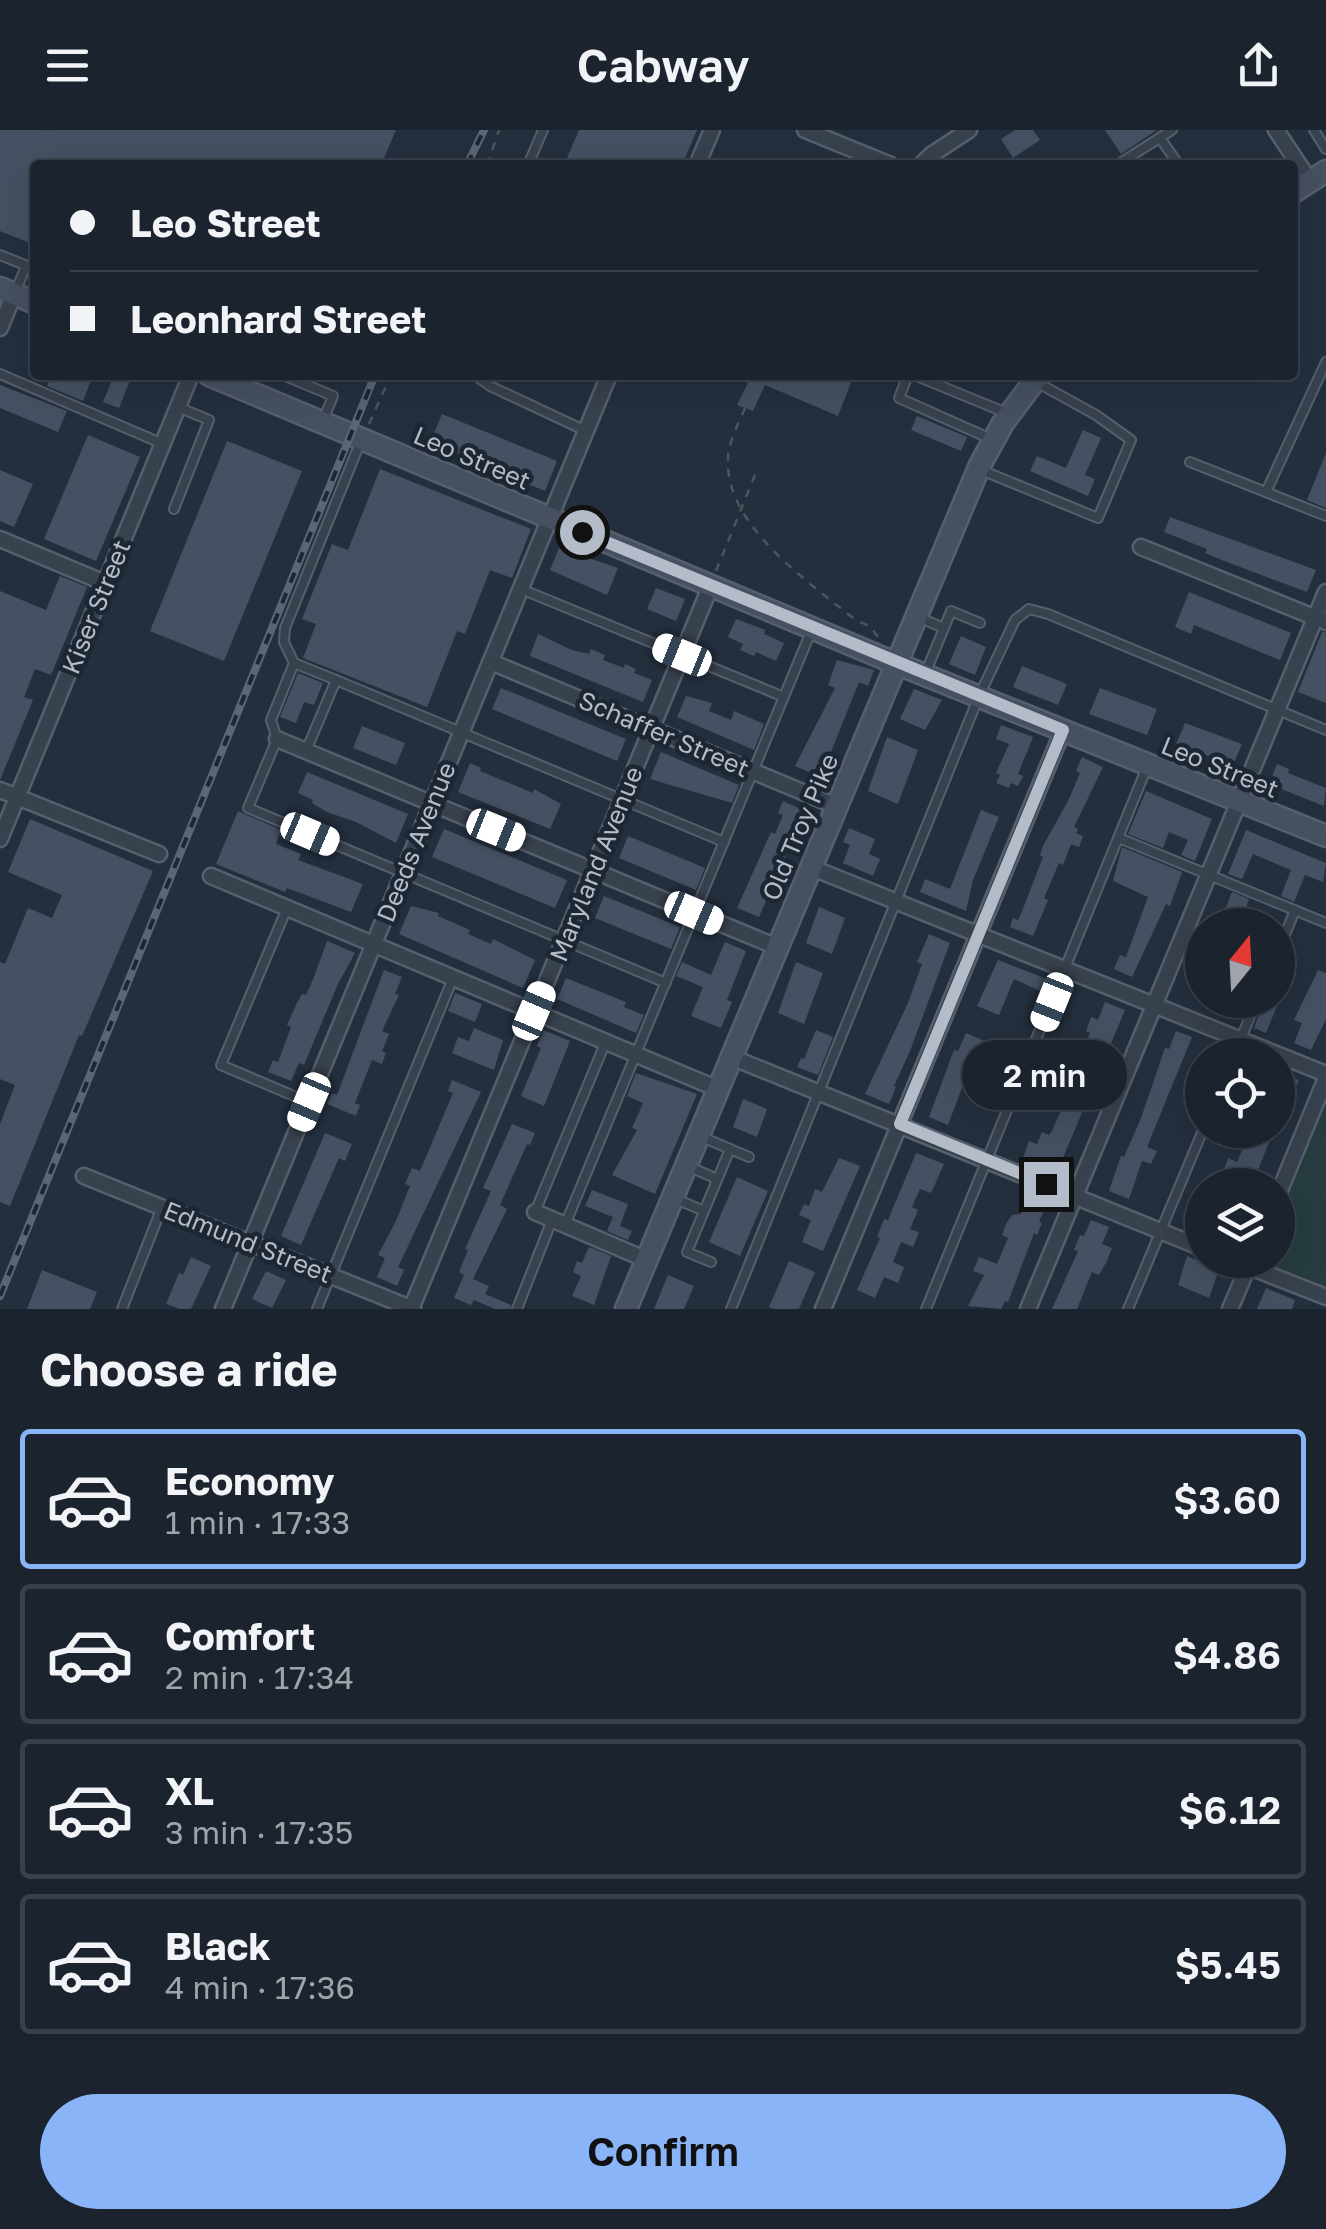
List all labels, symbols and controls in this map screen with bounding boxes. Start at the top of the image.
icon: menu [40,38,95,93]
text: Cabway [577,38,749,92]
icon: share [1231,38,1286,93]
text: Leo Street [130,200,321,245]
text: Leonhard Street [130,296,426,341]
street label: Leo Street [409,419,535,496]
route start [560,510,605,555]
street label: Kiser Street [55,535,136,678]
car [649,630,715,680]
street label: Schaffer Street [574,684,754,783]
street label: Leo Street [1157,729,1283,804]
street label: Old Troy Pike [755,749,844,905]
street label: Deeds Avenue [369,757,462,926]
street label: Maryland Avenue [542,762,649,966]
car [463,805,529,855]
car [277,808,343,860]
car [661,887,727,939]
north arrow [1185,908,1295,1018]
map controls [1185,908,1295,1278]
car [1027,969,1077,1035]
car [508,978,560,1044]
button: locate [1185,1038,1295,1148]
callout: 2 min [964,1039,1128,1109]
text: 2 min [1003,1056,1086,1094]
car [283,1069,335,1135]
route end [1024,1162,1069,1207]
button: layers [1185,1168,1295,1278]
street label: Edmund Street [160,1194,337,1289]
text: Choose a ride [40,1342,338,1396]
icon: car [45,1454,135,1544]
text: Economy [165,1458,334,1503]
text: $3.60 [1173,1477,1281,1522]
text: 1 min · 17:33 [165,1503,350,1541]
icon: car [45,1609,135,1699]
text: Comfort [165,1613,315,1658]
text: $4.86 [1173,1632,1281,1677]
text: 2 min · 17:34 [165,1658,354,1696]
icon: car [45,1764,135,1854]
text: XL [165,1768,214,1813]
text: $6.12 [1179,1787,1281,1832]
text: 3 min · 17:35 [165,1813,353,1851]
icon: car [45,1919,135,2009]
text: Black [165,1923,270,1968]
text: $5.45 [1175,1942,1281,1987]
text: 4 min · 17:36 [165,1968,355,2006]
button: Confirm [40,2094,1286,2209]

